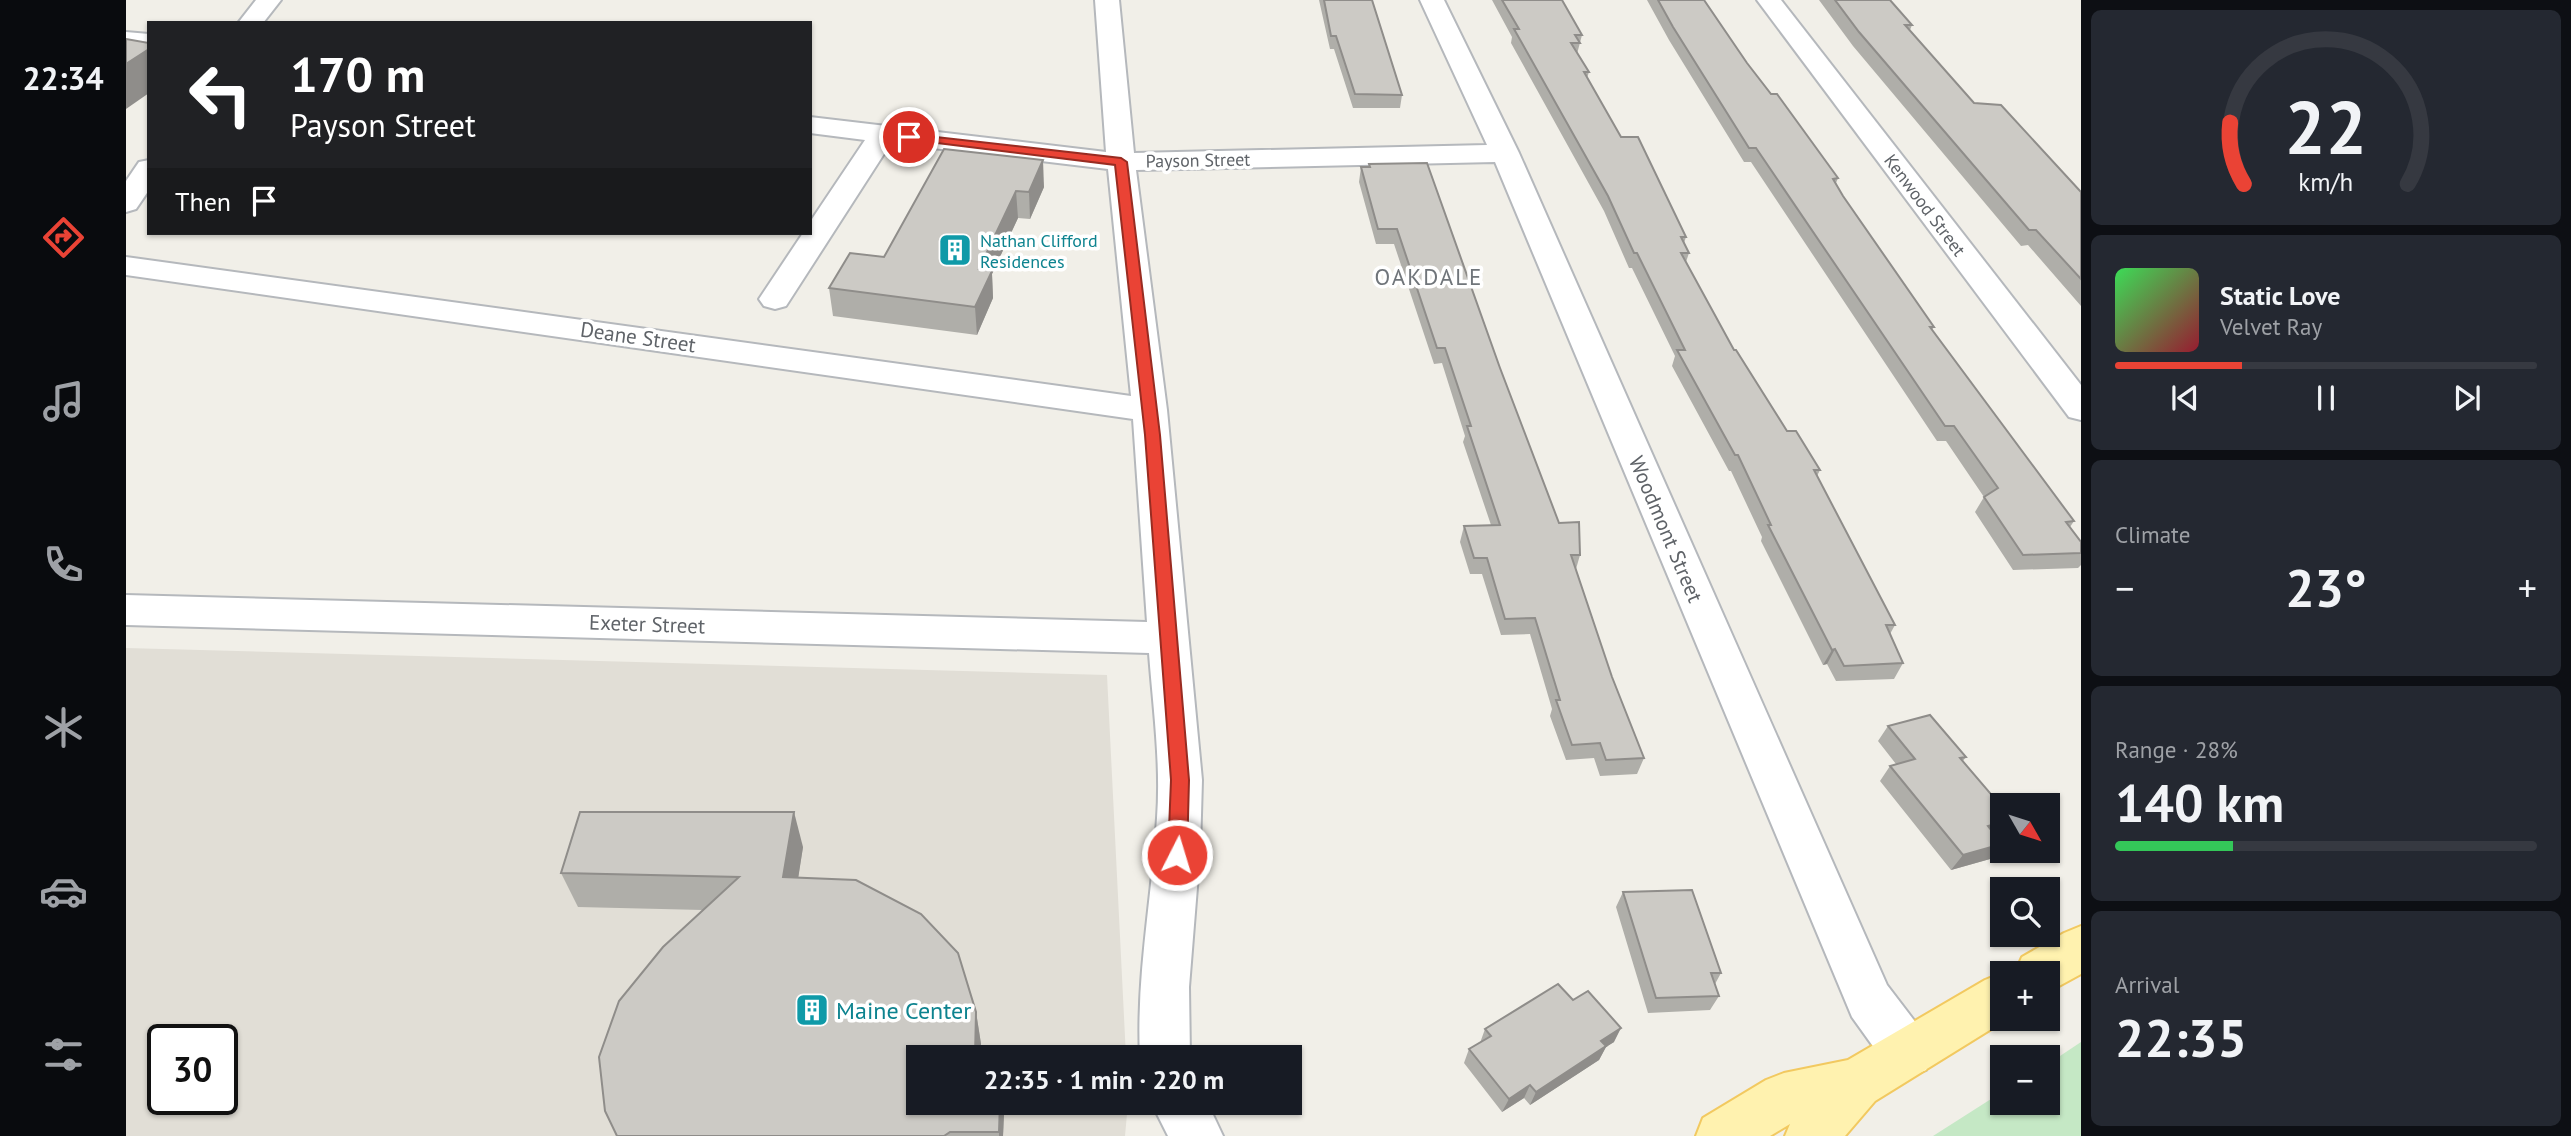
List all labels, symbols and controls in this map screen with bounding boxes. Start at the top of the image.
text: 170 m [290,42,425,106]
icon: left [175,49,266,140]
text: 22:34 [22,57,104,99]
text: 22 [2285,80,2367,174]
text: Payson Street [290,104,476,146]
pin [879,107,939,167]
icon: arrive [890,118,928,156]
street label: Payson Street [1146,148,1250,172]
street label: Kenwood Street [1879,149,1971,261]
text: km/h [2299,165,2353,197]
icon: arrive [245,182,283,220]
text: Then [175,185,231,218]
icon: directions [39,213,88,262]
place label: Nathan Clifford Residences [980,229,1098,273]
building icon: Nathan Clifford Residences [936,231,974,269]
district label: OAKDALE [1375,262,1483,291]
text: Static Love [2220,279,2341,312]
text: Velvet Ray [2220,312,2322,341]
street label: Deane Street [579,316,697,358]
icon: music [39,377,88,426]
icon: previous [2166,379,2204,417]
icon: pause [2307,379,2345,417]
icon: next [2448,379,2486,417]
street label: Woodmont Street [1623,452,1709,606]
text: Climate [2115,520,2190,549]
icon: phone [39,540,88,589]
text: 23° [2285,554,2367,621]
text: − [2115,563,2134,612]
text: + [2518,563,2537,612]
street label: Exeter Street [588,608,706,640]
icon: climate [39,703,88,752]
text: Range · 28% [2115,735,2238,764]
text: 140 km [2115,769,2284,836]
north arrow [1990,793,2060,863]
map controls [1990,793,2060,1115]
position arrow [1140,818,1214,892]
icon: car [39,867,88,916]
button: search [1990,877,2060,947]
button: + [1990,961,2060,1031]
text: Arrival [2115,970,2179,999]
building icon: Maine Center [793,991,831,1029]
place label: Maine Center [836,995,971,1026]
text: 22:35 [2115,1004,2247,1071]
speed limit sign: 30 [147,1024,238,1115]
icon: filters [39,1030,88,1079]
button: − [1990,1045,2060,1115]
text: 22:35 · 1 min · 220 m [984,1063,1224,1096]

